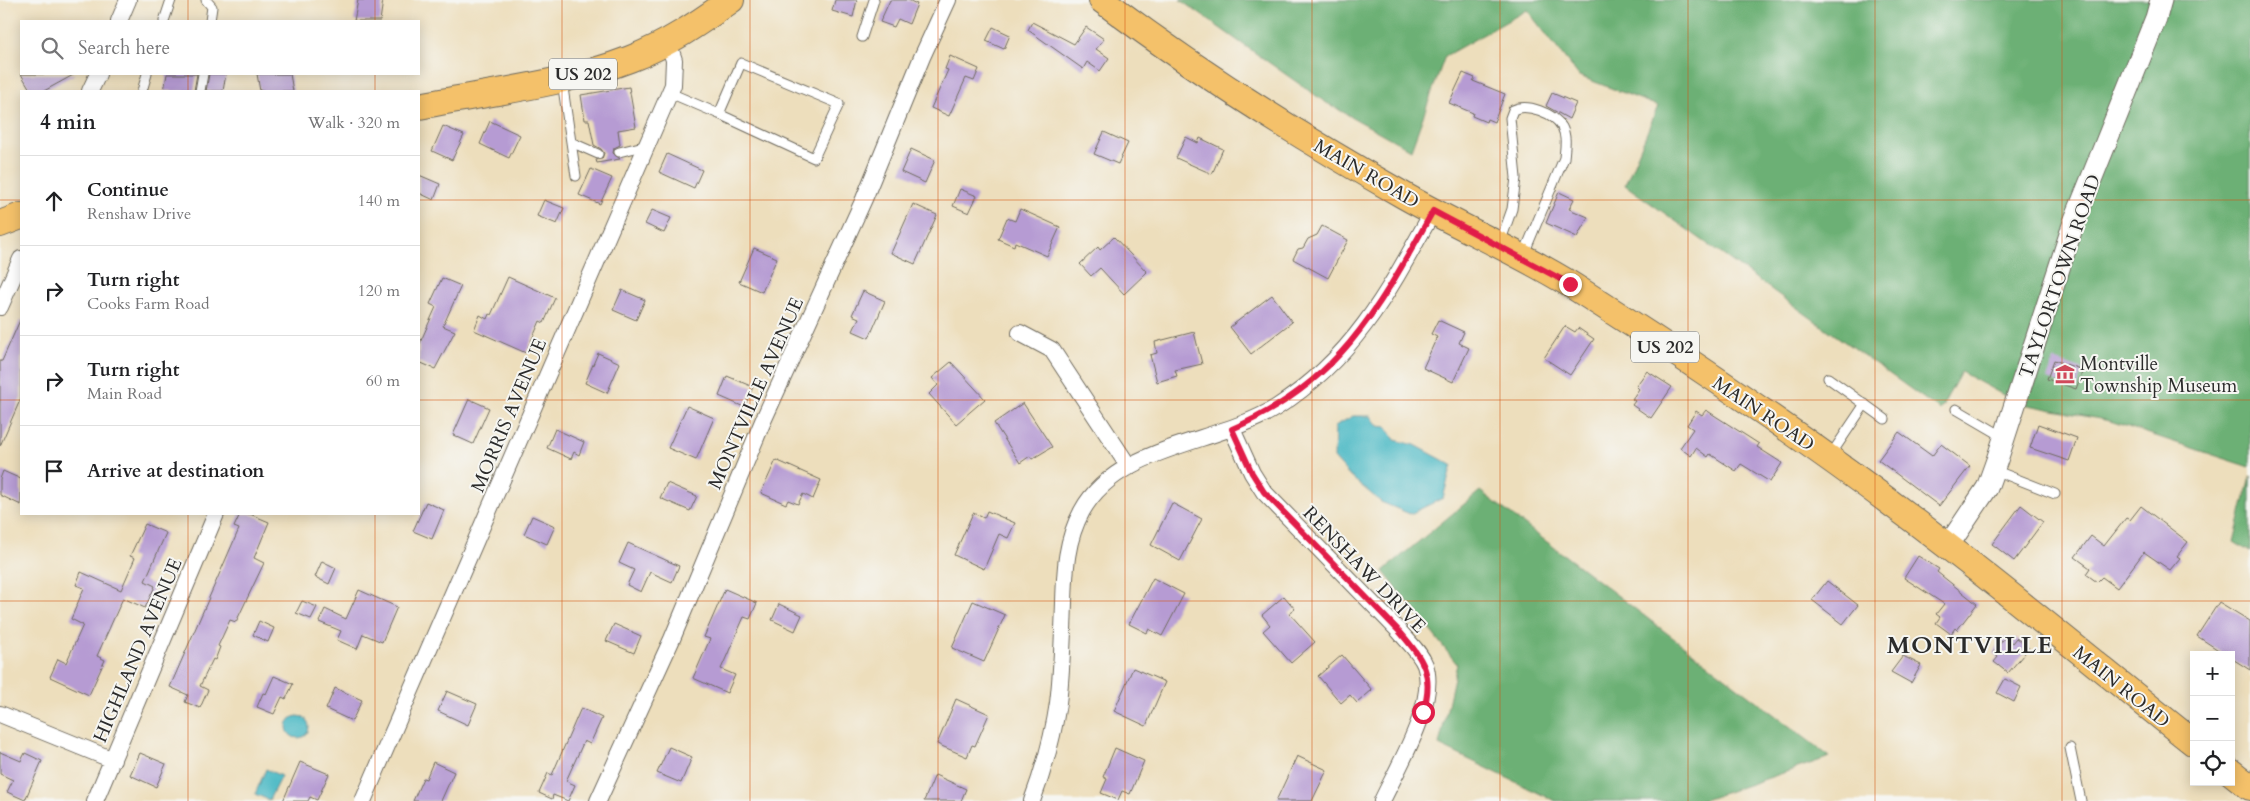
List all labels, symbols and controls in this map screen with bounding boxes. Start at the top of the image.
search box [20,20,420,75]
icon: search [38,34,66,62]
text: Search here [78,35,170,61]
road number: US 202 [549,59,617,90]
text: 4 min [40,108,96,137]
text: Walk · 320 m [308,112,400,134]
street label: MAIN ROAD [1309,133,1424,215]
street label: TAYLORTOWN ROAD [2013,171,2107,382]
text: Continue [87,177,169,203]
icon: ahead [40,187,68,215]
text: 140 m [358,190,400,212]
text: Renshaw Drive [87,203,191,225]
text: Turn right [87,267,179,293]
route end [1559,273,1582,296]
icon: right [40,277,68,305]
text: 120 m [358,280,400,302]
text: Cooks Farm Road [87,293,210,315]
street label: MONTVILLE AVENUE [702,293,810,493]
road number: US 202 [1631,332,1699,362]
street label: MORRIS AVENUE [465,335,553,496]
place label: Montville Township Museum [2080,351,2238,399]
text: Turn right [87,357,179,383]
museum icon: Montville Township Museum [2054,363,2076,385]
icon: right [40,367,68,395]
text: 60 m [366,370,400,392]
street label: MAIN ROAD [1707,370,1820,458]
text: Main Road [87,383,162,405]
icon: arrive [40,457,68,485]
text: Arrive at destination [87,458,264,484]
street label: RENSHAW DRIVE [1297,501,1432,639]
street label: HIGHLAND AVENUE [87,554,189,746]
district label: MONTVILLE [1887,629,2053,662]
street label: MAIN ROAD [2067,640,2175,734]
map controls [2190,651,2235,786]
button: + [2190,651,2235,696]
button: − [2190,696,2235,741]
route start [1412,701,1435,724]
button: locate [2190,741,2235,786]

